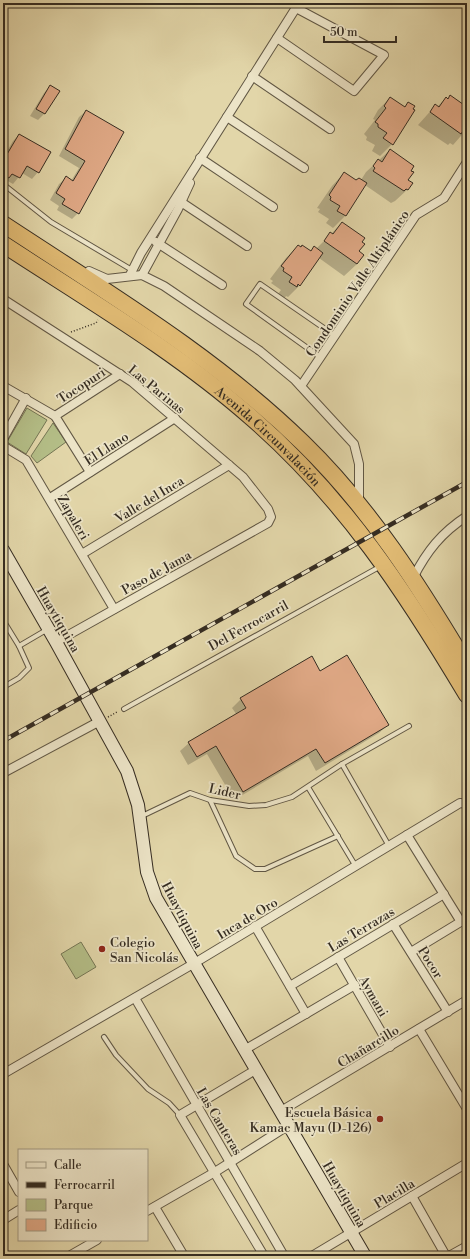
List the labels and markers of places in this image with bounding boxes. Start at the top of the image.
place label: Colegio San Nicolás [110,935,179,966]
marker: Colegio San Nicolás [97,944,107,954]
place label: Escuela Básica Kamac Mayu (D-126) [249,1105,372,1136]
marker: Escuela Básica Kamac Mayu (D-126) [375,1114,385,1124]

